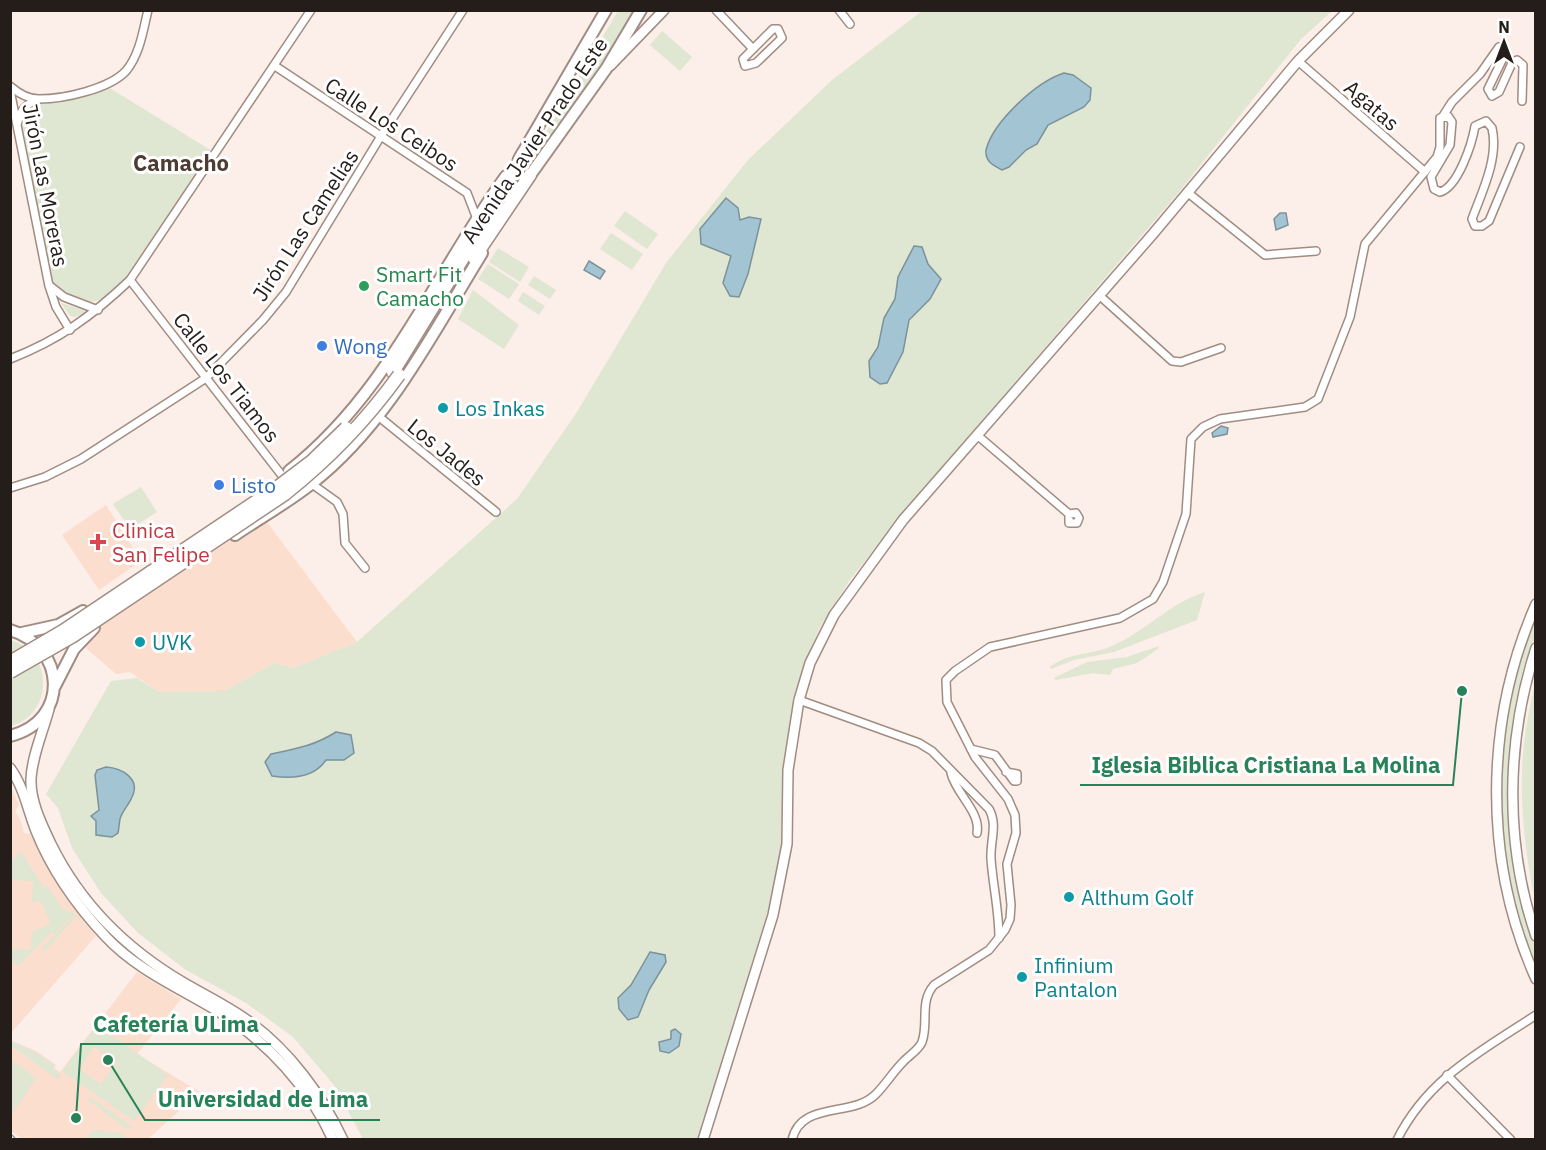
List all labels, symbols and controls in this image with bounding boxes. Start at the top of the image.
north arrow [1474,12,1534,72]
text: N [1498,17,1510,37]
street label: Avenida Javier Prado Este [454,31,614,249]
street label: Calle Los Ceibos [320,71,464,177]
street label: Agatas [1338,73,1406,137]
street label: Jirón Las Moreras [16,101,76,269]
street label: Jirón Las Camelias [245,144,365,306]
district label: Camacho [133,148,229,177]
place label: Smart Fit Camacho [376,260,464,312]
marker: Smart Fit Camacho [357,279,371,293]
street label: Calle Los Tiamos [167,306,287,448]
place label: Wong [334,332,387,360]
marker: Wong [315,339,329,353]
place label: Los Inkas [455,394,545,422]
marker: Los Inkas [436,401,450,415]
street label: Los Jades [402,412,492,492]
place label: Listo [231,471,276,499]
marker: Listo [212,478,226,492]
place label: Clinica San Felipe [112,516,210,568]
marker: Clinica San Felipe [89,533,107,551]
place label: UVK [152,628,192,656]
marker: UVK [133,635,147,649]
callout: Iglesia Biblica Cristiana La Molina [1080,745,1453,785]
text: Iglesia Biblica Cristiana La Molina [1091,750,1441,779]
place label: Althum Golf [1081,883,1194,911]
marker: Althum Golf [1062,890,1076,904]
place label: Infinium Pantalon [1034,951,1118,1003]
marker: Infinium Pantalon [1015,970,1029,984]
callout: Cafetería ULima [81,1004,271,1044]
text: Cafetería ULima [93,1009,259,1038]
callout: Universidad de Lima [145,1080,380,1120]
text: Universidad de Lima [158,1084,368,1113]

